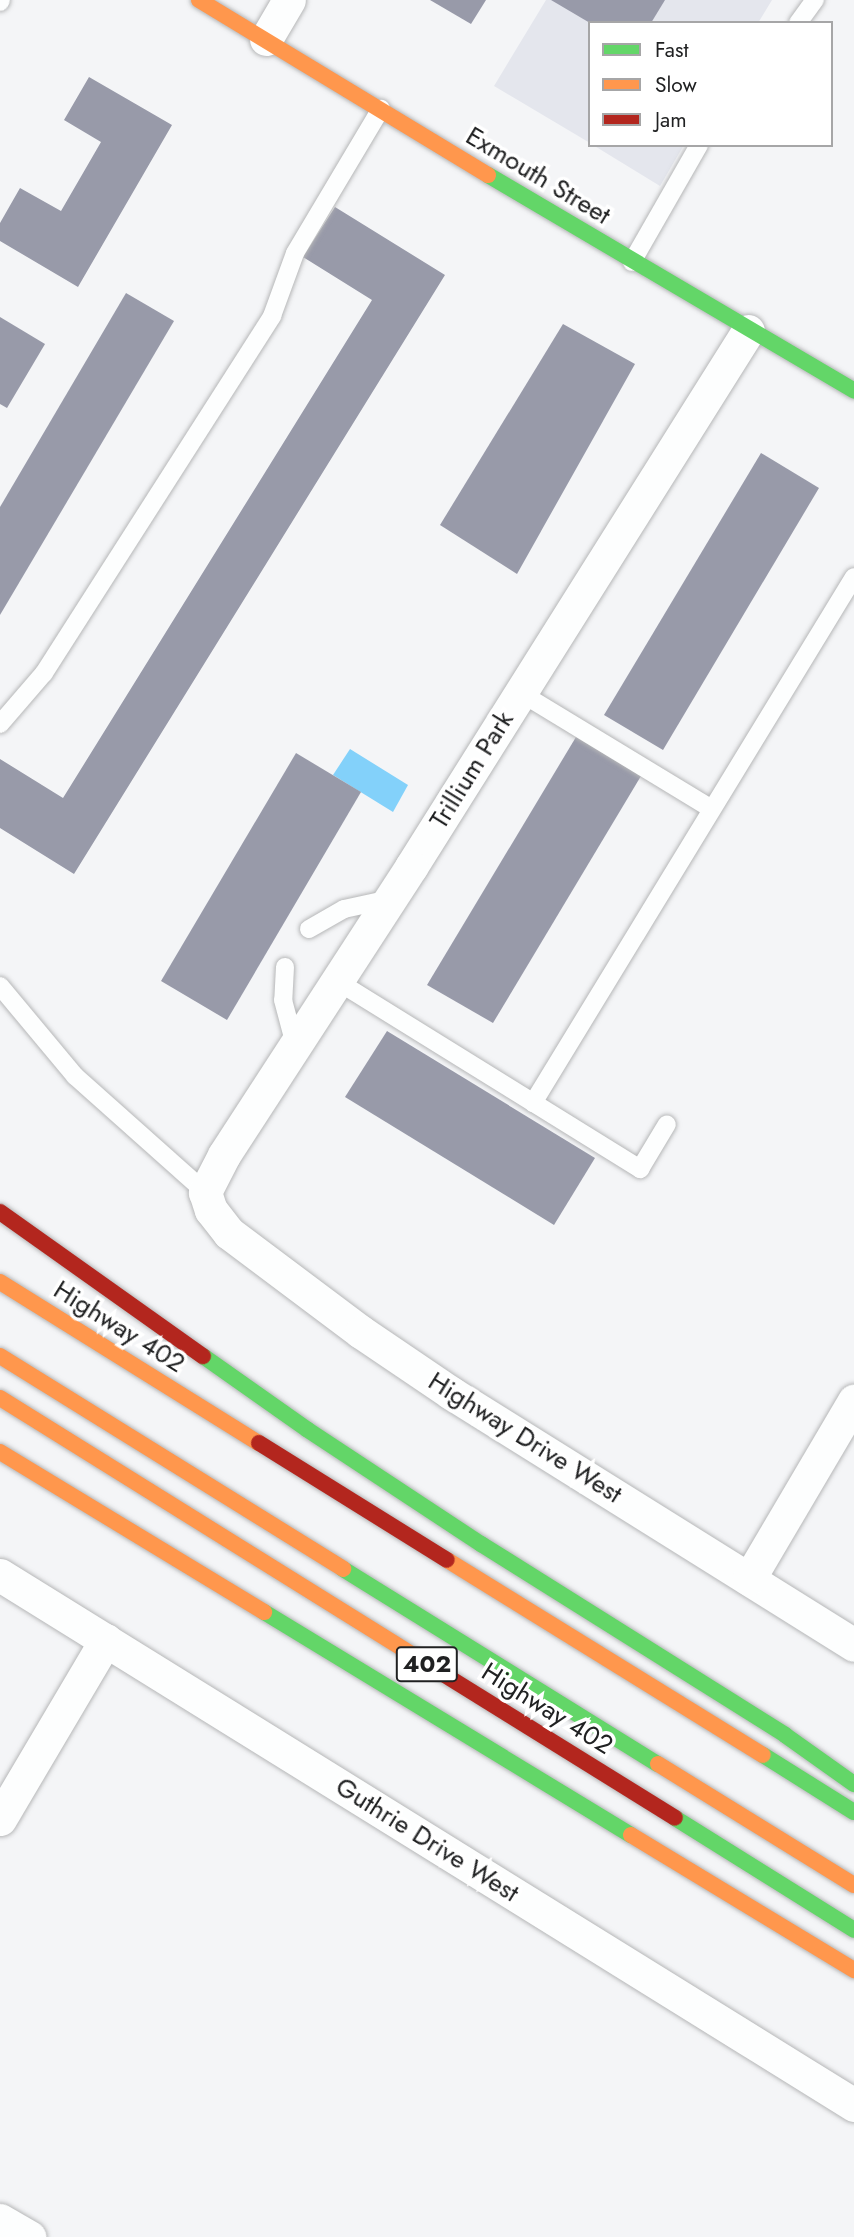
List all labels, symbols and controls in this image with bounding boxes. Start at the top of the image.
legend [588,21,833,147]
text: Fast [655,35,688,65]
text: Slow [655,70,697,100]
text: Jam [655,105,687,135]
street label: Exmouth Street [460,121,616,231]
street label: Trillium Park [424,706,520,834]
street label: Highway 402 [48,1274,190,1380]
street label: Highway Drive West [422,1366,628,1510]
road number: 402 [396,1644,458,1684]
street label: Highway 402 [476,1656,618,1762]
street label: Guthrie Drive West [330,1771,524,1909]

